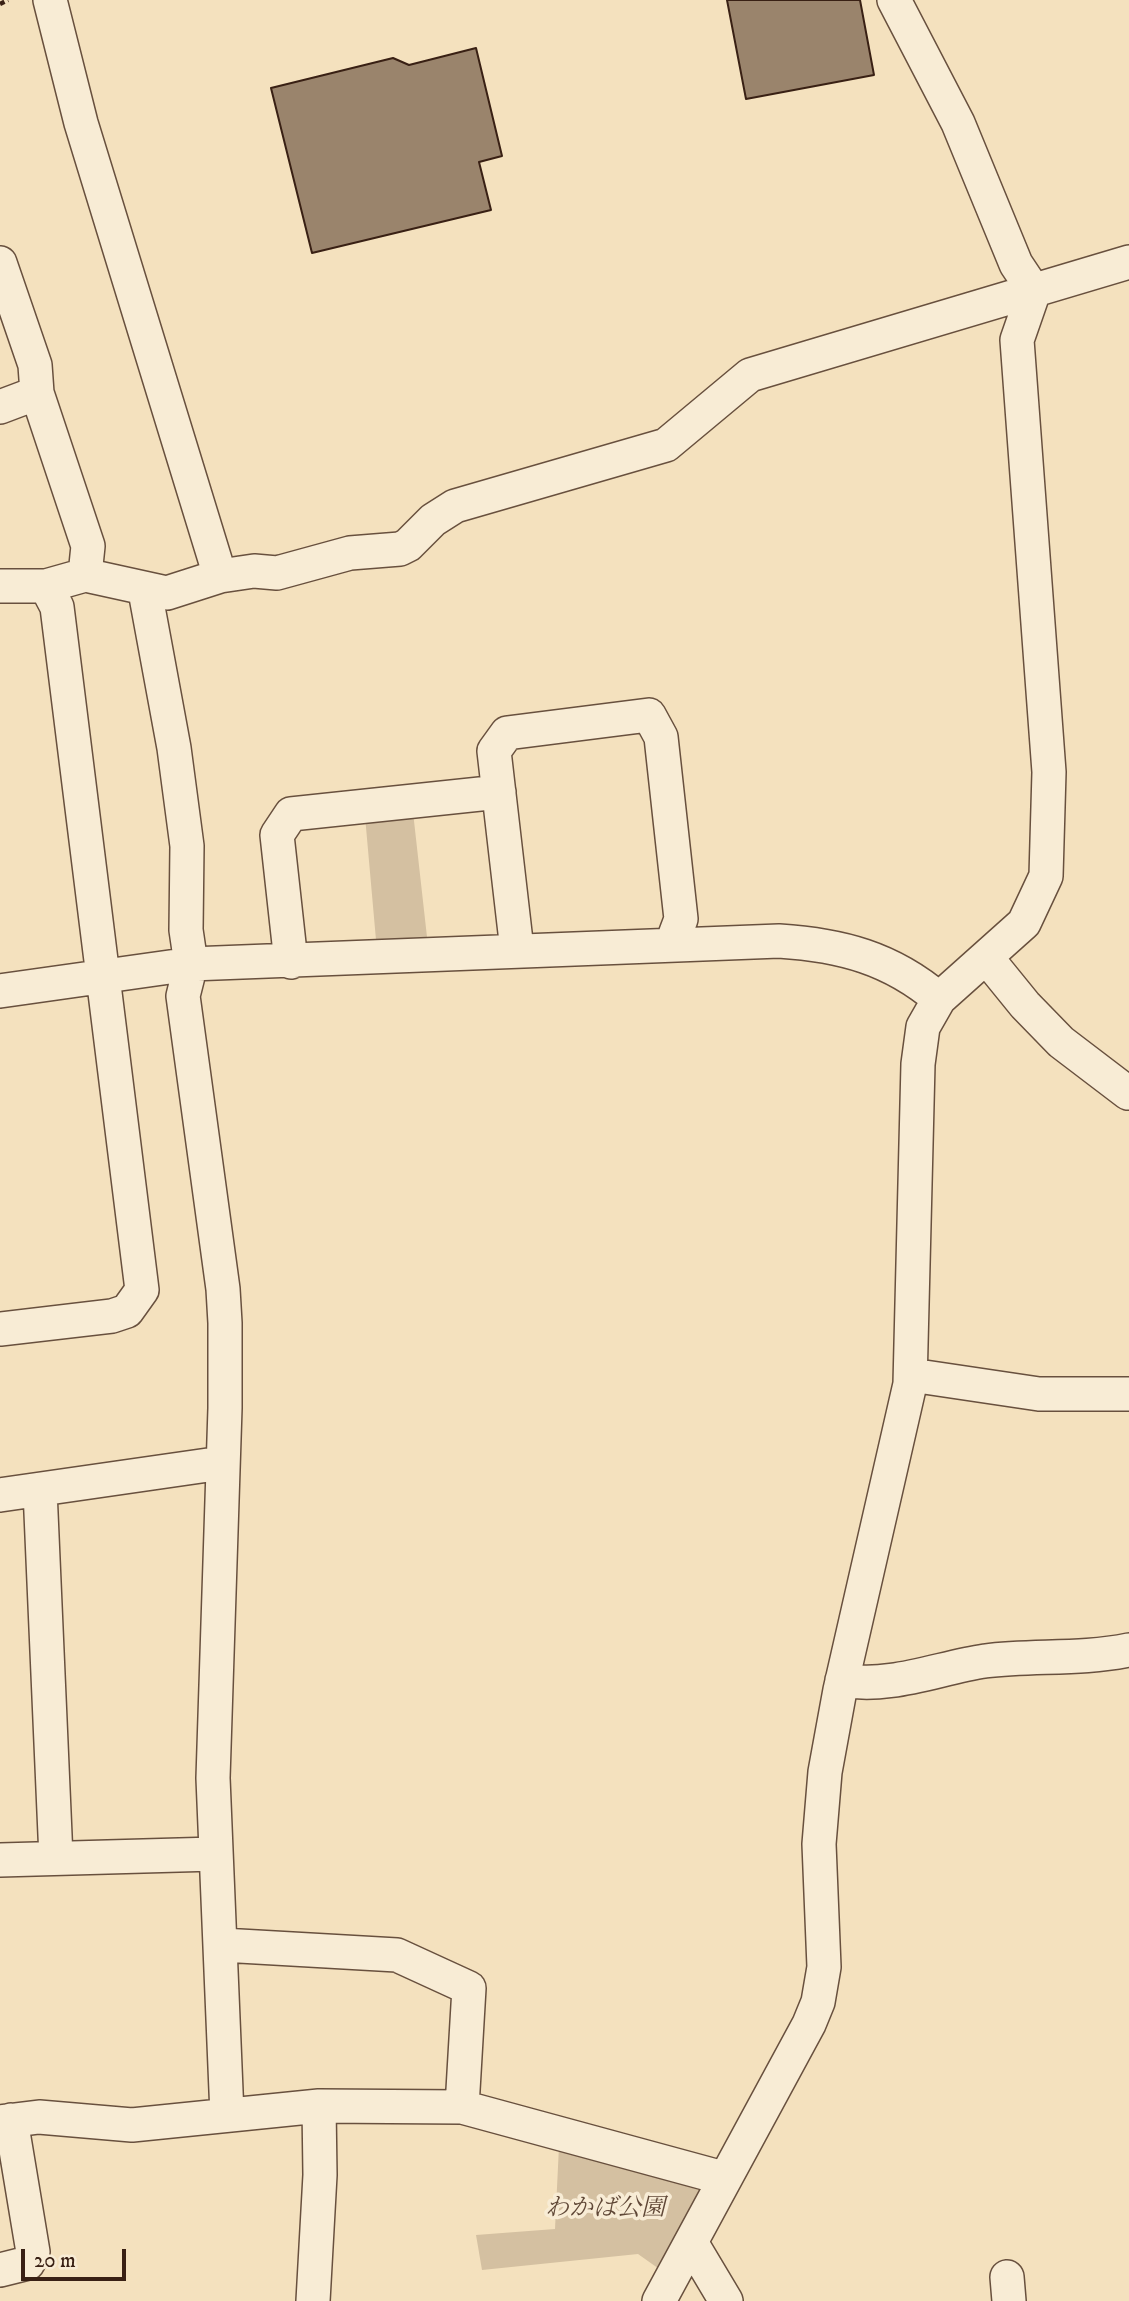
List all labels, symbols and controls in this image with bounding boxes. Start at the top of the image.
park label: わかば公園 [545,2196,665,2224]
scale bar [24,2234,130,2278]
text: 20 m [34,2248,76,2274]

